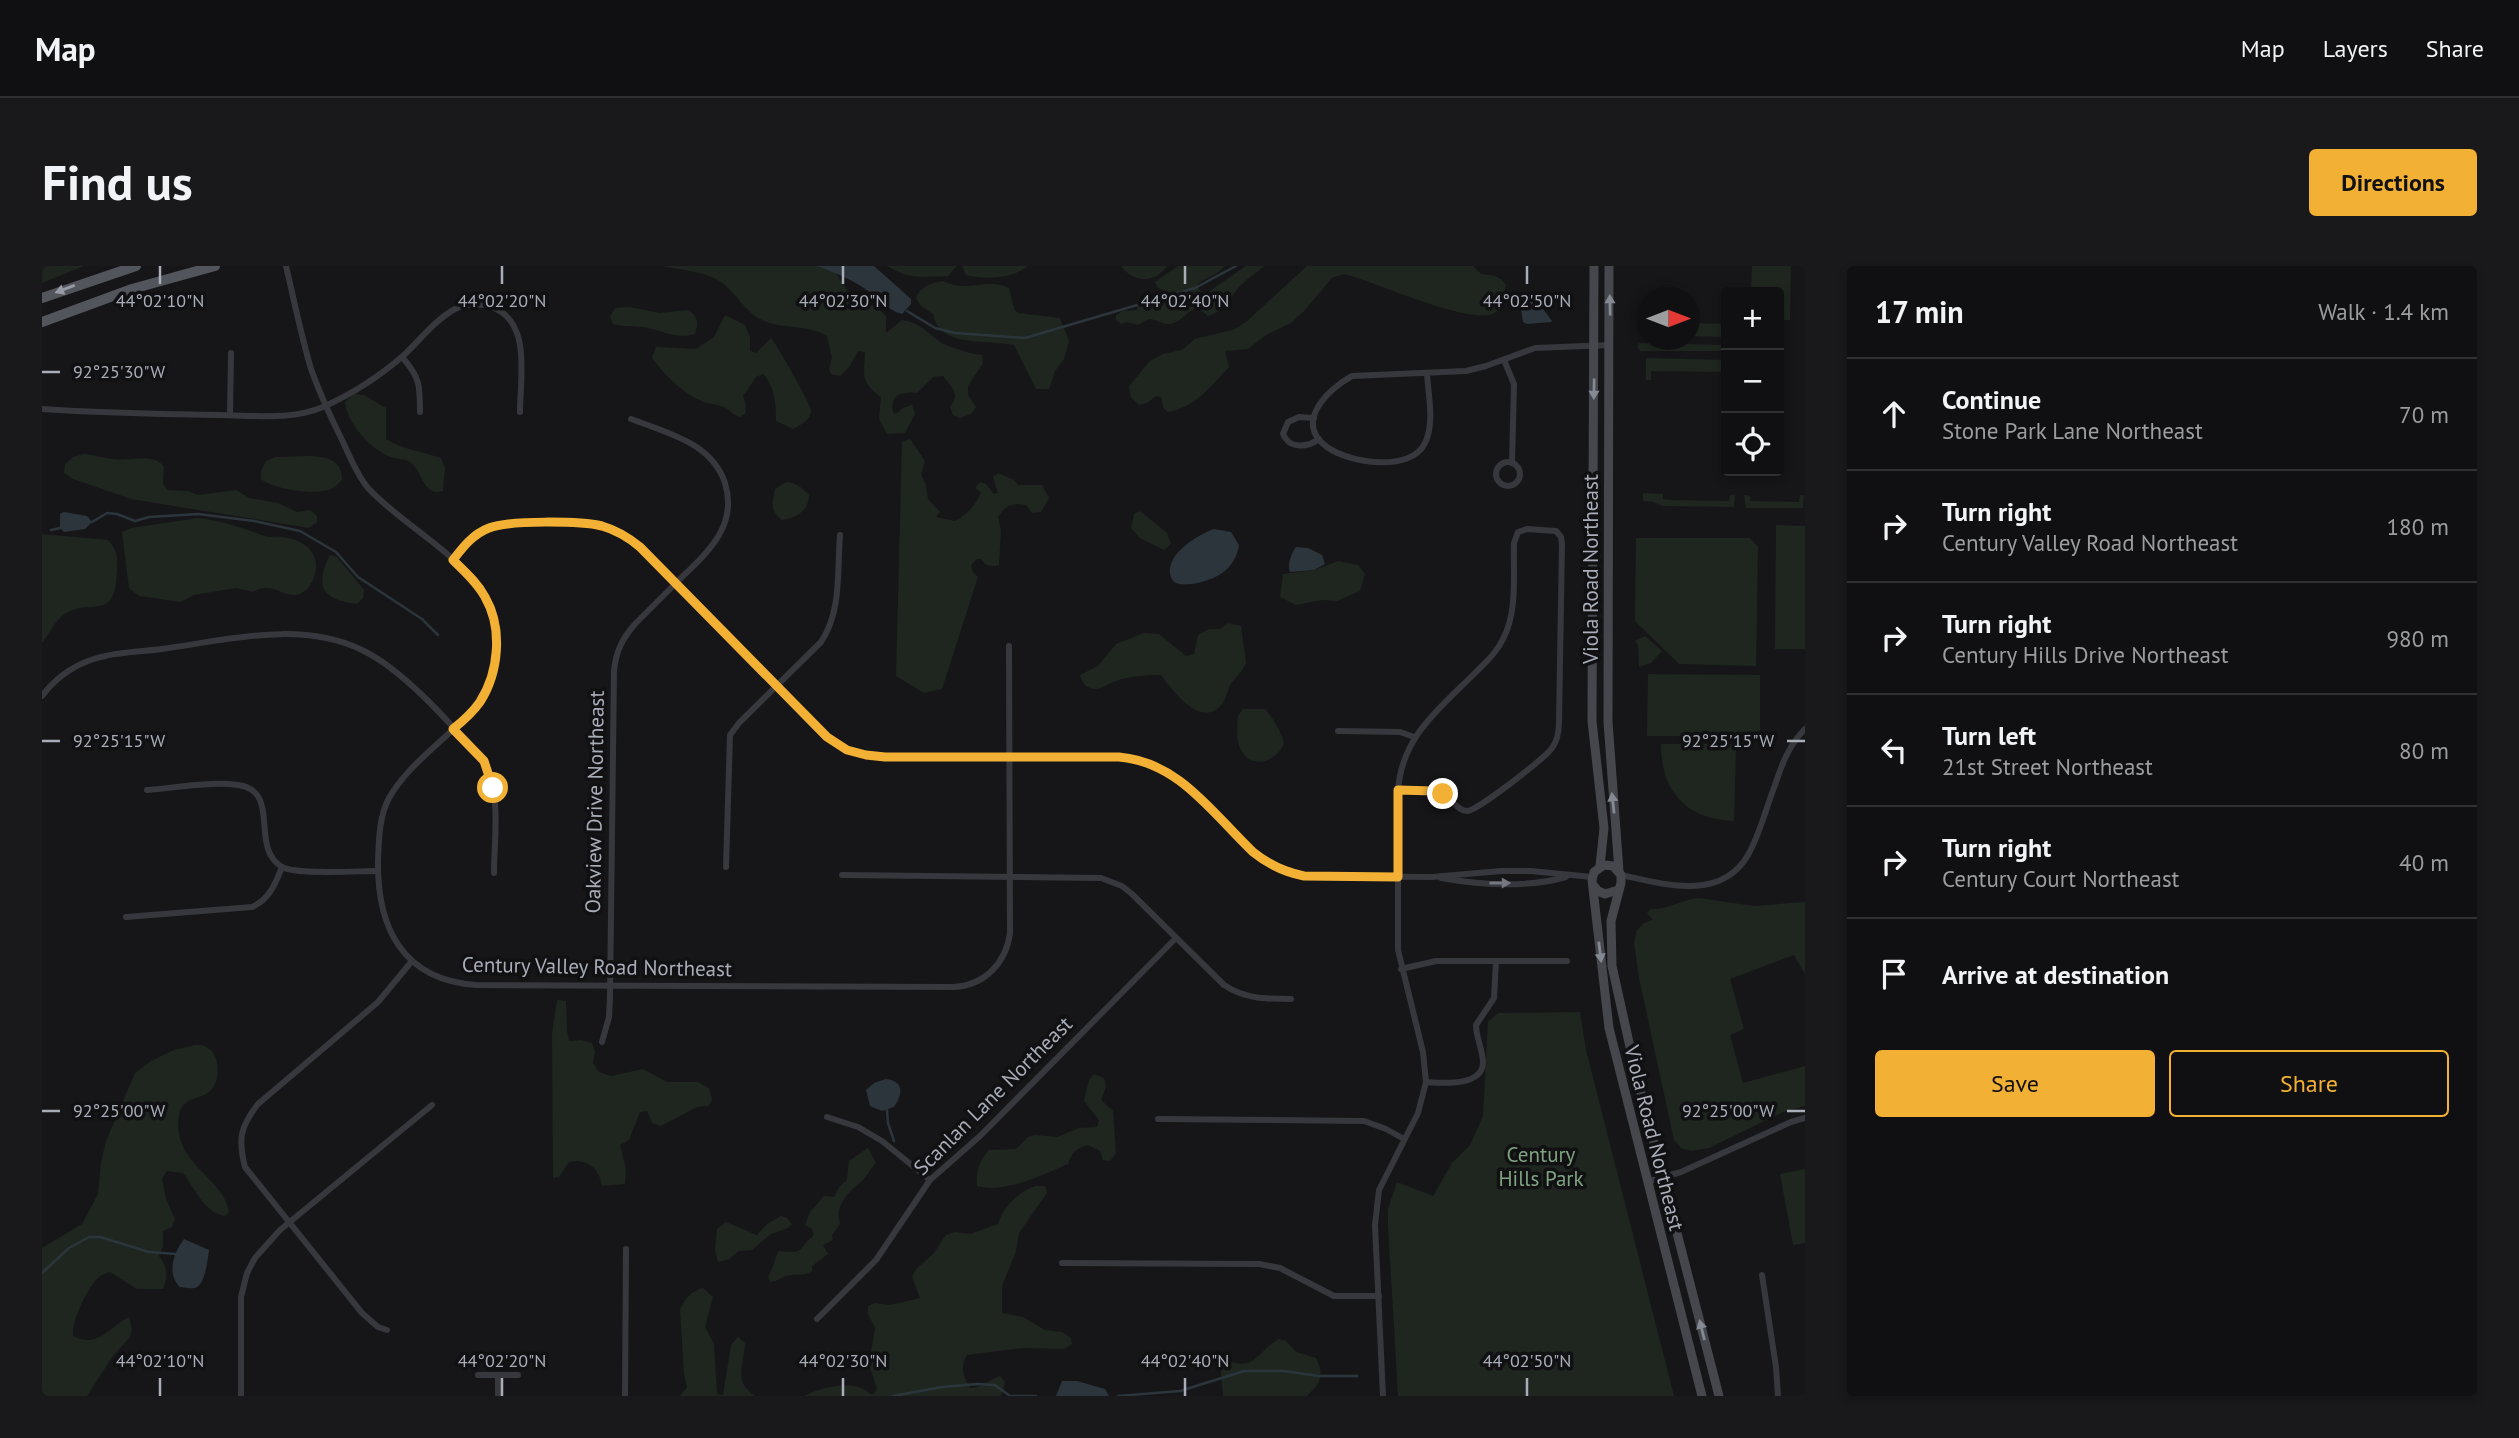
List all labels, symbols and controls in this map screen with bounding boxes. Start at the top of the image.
text: Map [35,27,96,70]
text: Map [2241,33,2285,64]
text: Layers [2323,33,2388,64]
text: Share [2426,33,2484,64]
button: Directions [2309,149,2477,216]
text: Find us [42,150,193,214]
one-way arrow [55,284,76,295]
north arrow [1637,287,1700,350]
map controls [1721,287,1784,476]
button: + [1721,287,1784,350]
text: 44°02'10"N [116,289,204,312]
text: 44°02'20"N [458,289,546,312]
text: 44°02'30"N [799,289,887,312]
text: 44°02'40"N [1141,289,1229,312]
text: 44°02'50"N [1483,289,1571,312]
text: 17 min [1875,292,1964,331]
one-way arrow [1605,294,1616,316]
text: Walk · 1.4 km [2318,297,2449,326]
button: − [1721,350,1784,413]
text: 92°25'30"W [73,360,165,383]
one-way arrow [1589,379,1600,401]
text: Continue [1942,383,2041,416]
icon: ahead [1875,395,1913,433]
text: 70 m [2399,400,2449,429]
button: locate [1721,413,1784,476]
text: Stone Park Lane Northeast [1942,416,2203,445]
street label: Viola Road Northeast [1577,474,1604,665]
text: Turn right [1942,495,2051,528]
icon: right [1875,507,1913,545]
text: 180 m [2387,512,2449,541]
text: Century Valley Road Northeast [1942,528,2238,557]
text: Turn right [1942,607,2051,640]
icon: right [1875,619,1913,657]
text: 980 m [2387,624,2449,653]
text: Century Hills Drive Northeast [1942,640,2228,669]
street label: Oakview Drive Northeast [579,690,610,914]
text: Turn left [1942,719,2036,752]
text: 92°25'15"W [73,729,165,752]
text: 92°25'15"W [1682,729,1774,752]
icon: left [1875,731,1913,769]
text: 80 m [2399,736,2449,765]
text: 21st Street Northeast [1942,752,2153,781]
route start [477,772,508,803]
route end [1427,778,1458,809]
one-way arrow [1608,792,1619,814]
text: Turn right [1942,831,2051,864]
icon: right [1875,843,1913,881]
text: 40 m [2399,848,2449,877]
text: Century Court Northeast [1942,864,2179,893]
one-way arrow [1489,877,1511,889]
one-way arrow [1594,941,1605,963]
street label: Century Valley Road Northeast [462,951,732,982]
icon: arrive [1875,955,1913,993]
text: Arrive at destination [1942,958,2169,991]
street label: Scanlan Lane Northeast [908,1011,1078,1181]
street label: Viola Road Northeast [1618,1042,1691,1233]
button: Save [1875,1050,2155,1117]
button: Share [2169,1050,2449,1117]
text: 92°25'00"W [73,1099,165,1122]
text: 92°25'00"W [1682,1099,1774,1122]
park label: Century Hills Park [1498,1141,1584,1192]
one-way arrow [1696,1319,1707,1341]
text: 44°02'10"N [116,1349,204,1372]
text: 44°02'20"N [458,1349,546,1372]
text: 44°02'30"N [799,1349,887,1372]
text: 44°02'40"N [1141,1349,1229,1372]
text: 44°02'50"N [1483,1349,1571,1372]

